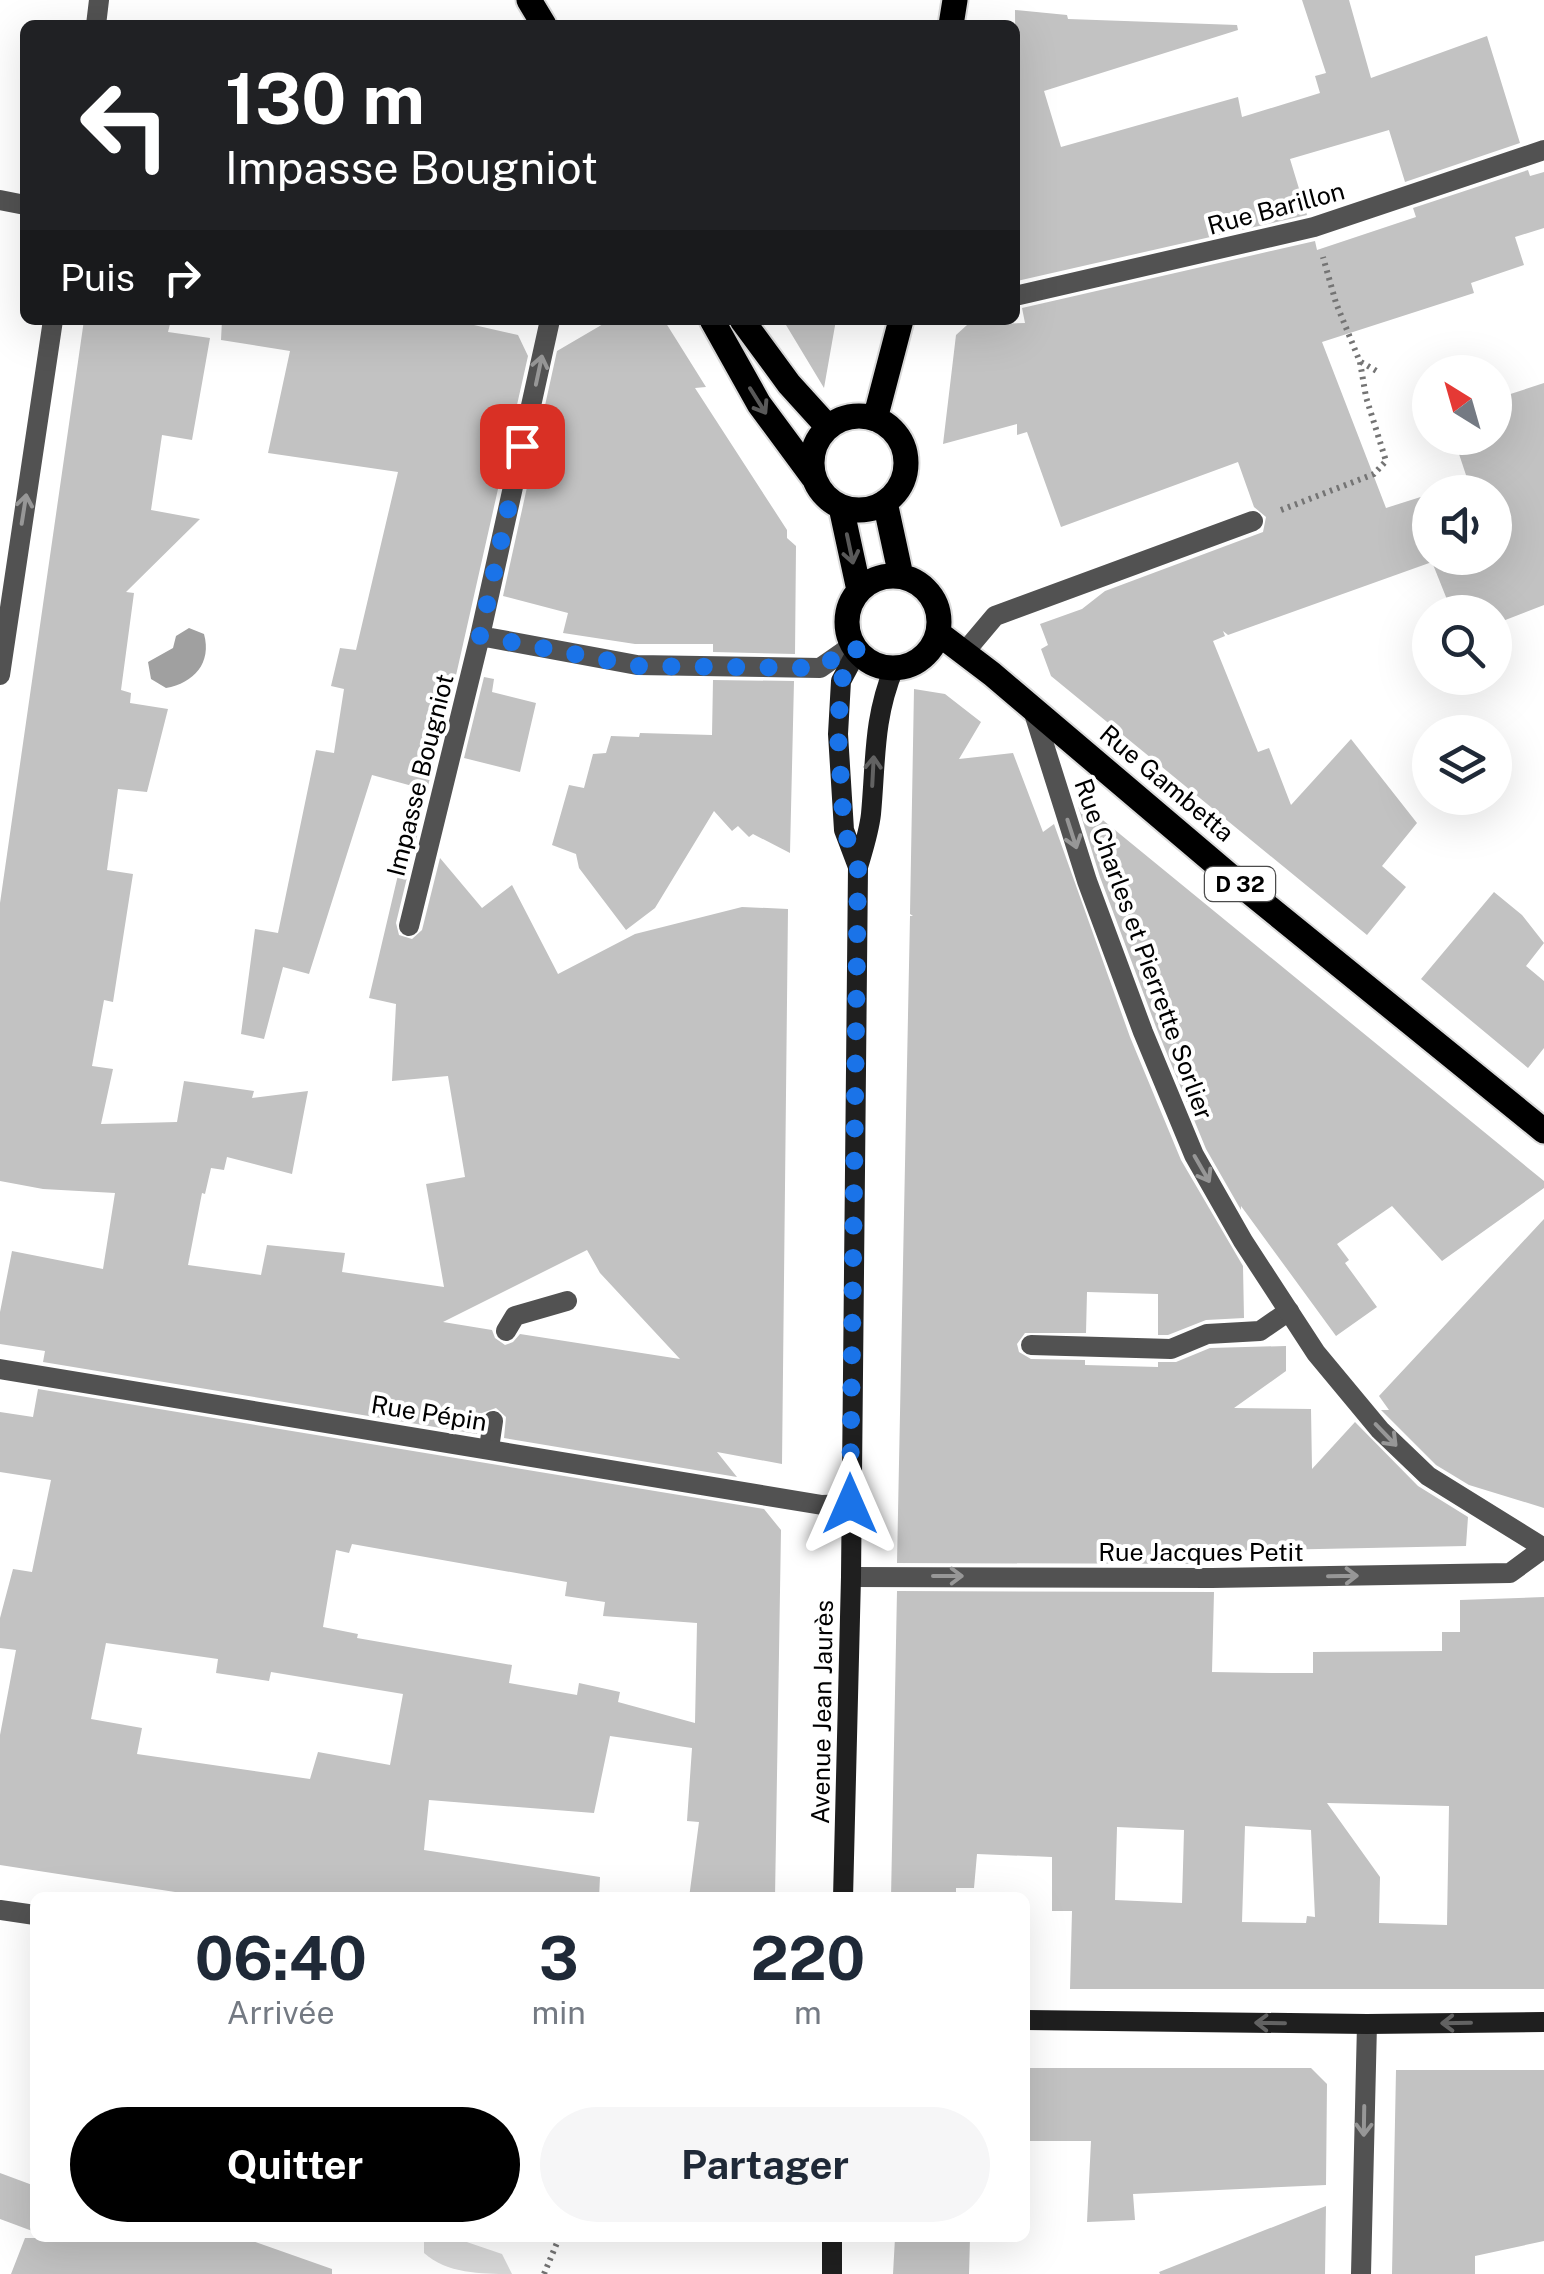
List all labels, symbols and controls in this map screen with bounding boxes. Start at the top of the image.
text: 130 m [225,57,425,140]
icon: left [60,60,190,190]
text: Impasse Bougniot [225,141,598,194]
street label: Rue Barillon [1204,175,1348,241]
icon: right [155,250,210,305]
text: Puis [60,255,135,300]
one-way arrow [530,354,549,386]
north arrow [1412,355,1512,455]
map controls [1412,355,1512,815]
one-way arrow [748,386,768,415]
pin [480,404,565,489]
icon: arrive [495,419,550,474]
button: sound [1412,475,1512,575]
one-way arrow [16,493,34,526]
one-way arrow [842,532,860,564]
button: search [1412,595,1512,695]
street label: Impasse Bougniot [380,671,460,879]
button: layers [1412,715,1512,815]
street label: Rue Gambetta [1094,718,1240,848]
one-way arrow [864,756,883,788]
street label: Rue Charles et Pierrette Sorlier [1068,774,1220,1124]
one-way arrow [1064,817,1082,849]
road number: D 32 [1205,867,1275,901]
one-way arrow [1192,1154,1212,1183]
street label: Rue Pépin [369,1389,489,1437]
one-way arrow [1374,1423,1398,1447]
position arrow [798,1452,902,1556]
street label: Rue Jacques Petit [1098,1537,1304,1567]
one-way arrow [932,1566,964,1586]
one-way arrow [1327,1566,1359,1585]
street label: Avenue Jean Jaurès [805,1600,839,1824]
text: 06:40 [195,1923,367,1994]
text: 3 [539,1923,579,1994]
text: 220 [750,1923,865,1994]
text: Arrivée [227,1994,335,2031]
text: min [531,1994,586,2031]
text: m [794,1994,822,2031]
one-way arrow [1254,2014,1286,2032]
one-way arrow [1440,2014,1472,2032]
one-way arrow [1354,2105,1373,2137]
button: Quitter [70,2107,520,2222]
button: Partager [540,2107,990,2222]

